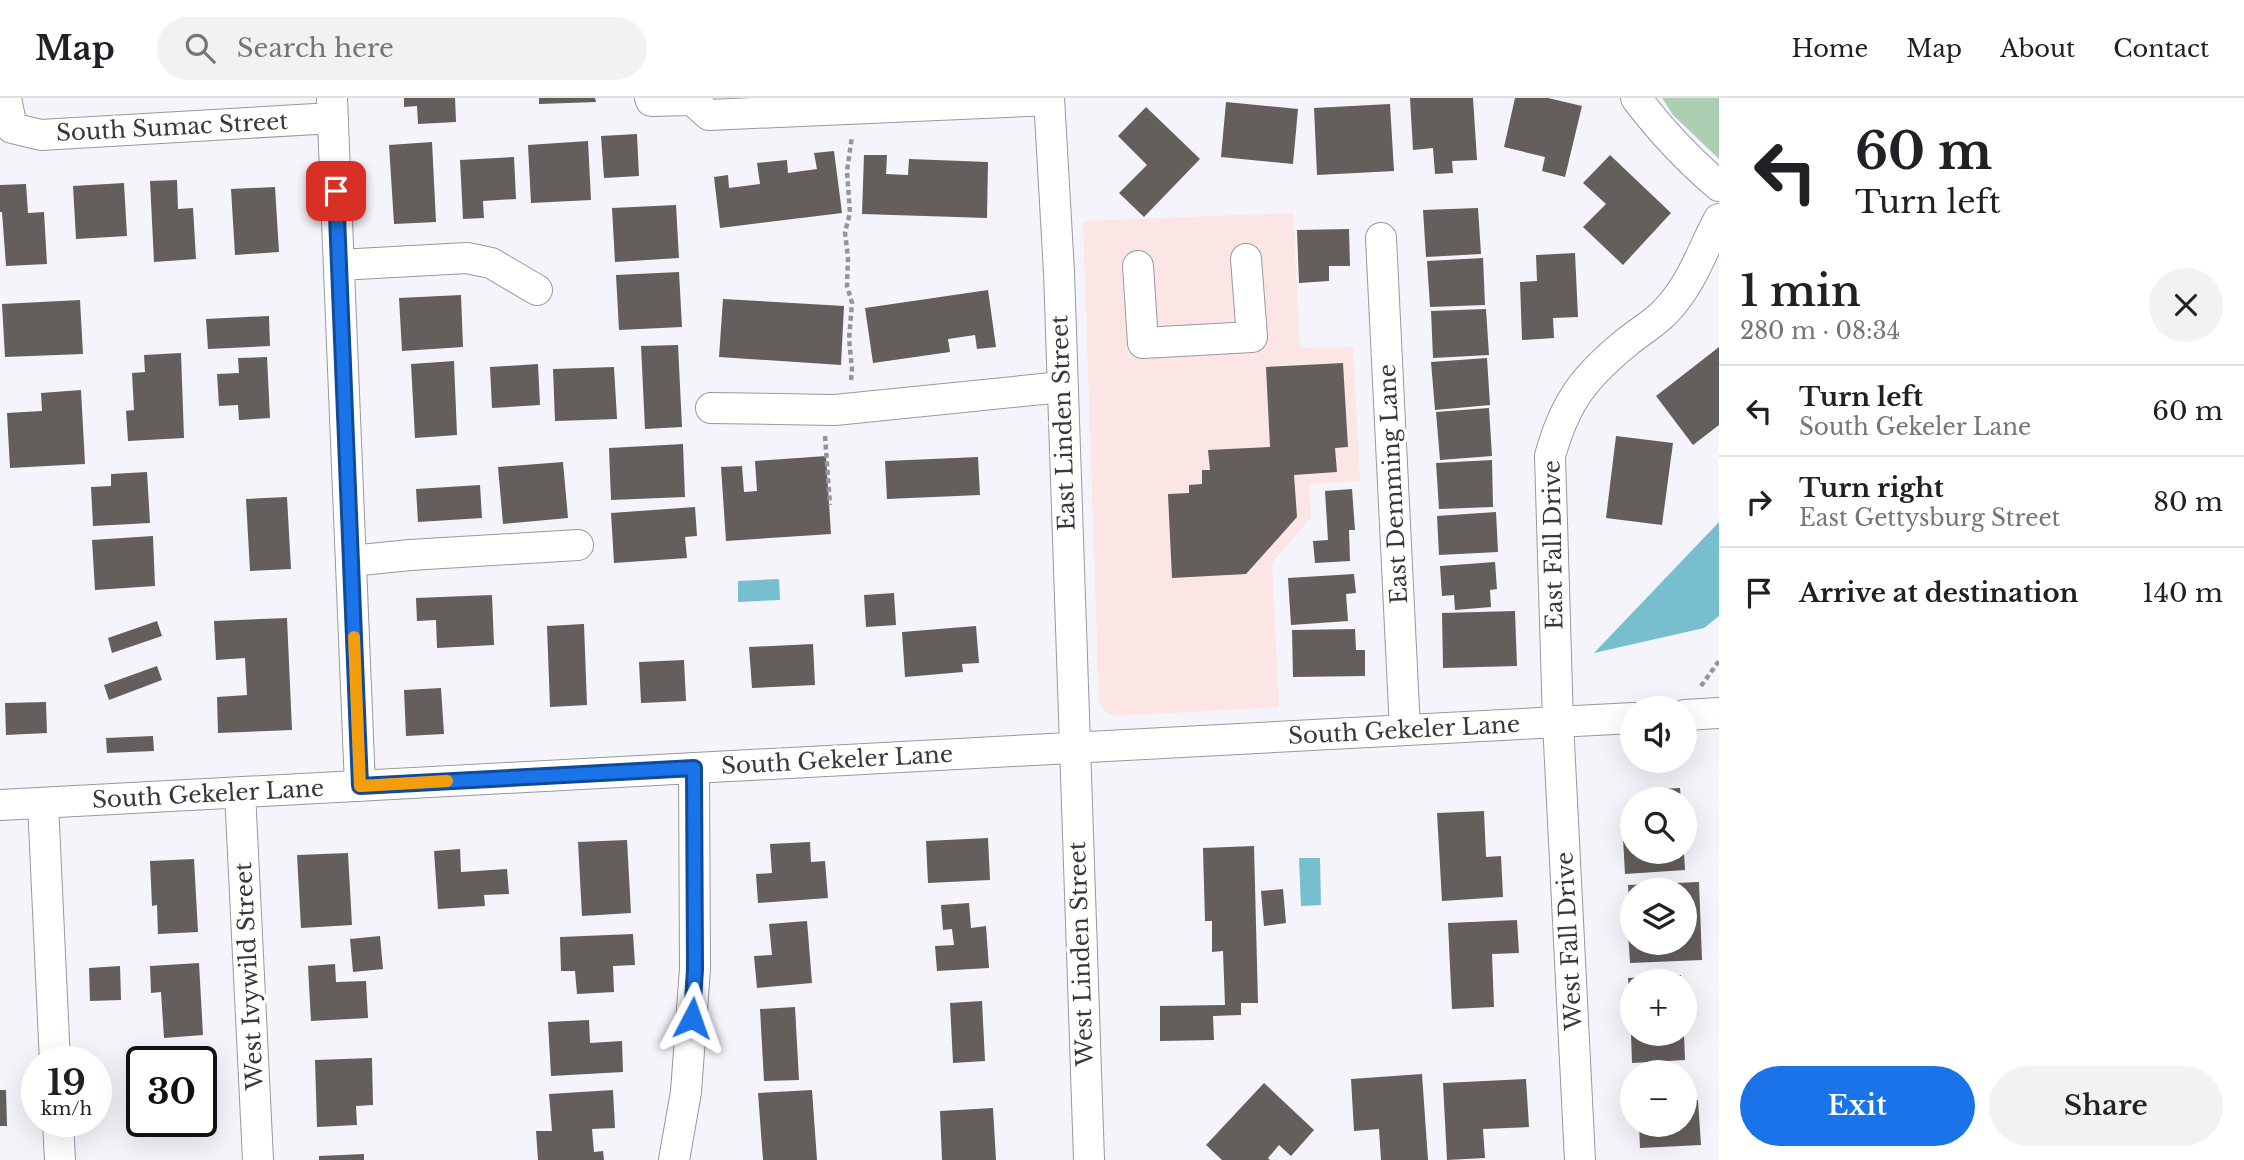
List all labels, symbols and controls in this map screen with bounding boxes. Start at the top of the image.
search box [157,17,647,80]
text: Map [35,28,115,69]
icon: search [181,29,219,67]
text: Search here [237,32,394,64]
text: Home [1792,34,1868,63]
text: Map [1906,34,1962,63]
text: About [2000,34,2075,63]
text: Contact [2113,34,2209,63]
street label: South Sumac Street [55,107,289,147]
text: 60 m [1855,121,1992,182]
icon: left [1740,126,1831,217]
pin [306,161,366,221]
icon: arrive [317,172,355,210]
text: Turn left [1855,182,2001,222]
text: 1 min [1740,265,1861,317]
button: close [2149,268,2223,342]
street label: East Linden Street [1045,314,1081,531]
text: 280 m · 08:34 [1740,317,1900,345]
street label: East Demming Lane [1373,363,1413,605]
text: Turn left [1799,381,1923,413]
icon: left [1740,392,1778,430]
text: 60 m [2152,395,2223,427]
text: South Gekeler Lane [1799,413,2031,441]
street label: East Fall Drive [1538,460,1568,630]
text: Turn right [1799,472,1944,504]
icon: right [1740,483,1778,521]
text: 80 m [2153,486,2223,518]
text: East Gettysburg Street [1799,504,2060,532]
icon: arrive [1740,574,1778,612]
text: Arrive at destination [1799,577,2079,609]
text: 140 m [2142,577,2223,609]
map controls [1620,696,1697,1137]
button: sound [1620,696,1697,773]
street label: South Gekeler Lane [1287,710,1521,750]
street label: South Gekeler Lane [720,740,954,780]
street label: South Gekeler Lane [91,774,325,814]
button: search [1620,787,1697,864]
street label: West Linden Street [1063,841,1099,1068]
street label: West Fall Drive [1550,851,1588,1032]
street label: West Ivywild Street [229,861,269,1092]
button: layers [1620,878,1697,955]
button: + [1620,969,1697,1046]
position arrow [655,981,729,1055]
speed limit sign: 30 [126,1046,217,1137]
button: − [1620,1060,1697,1137]
text: 19 [47,1061,86,1104]
button: Exit [1740,1066,1975,1146]
button: Share [1989,1066,2223,1146]
text: km/h [41,1098,92,1120]

